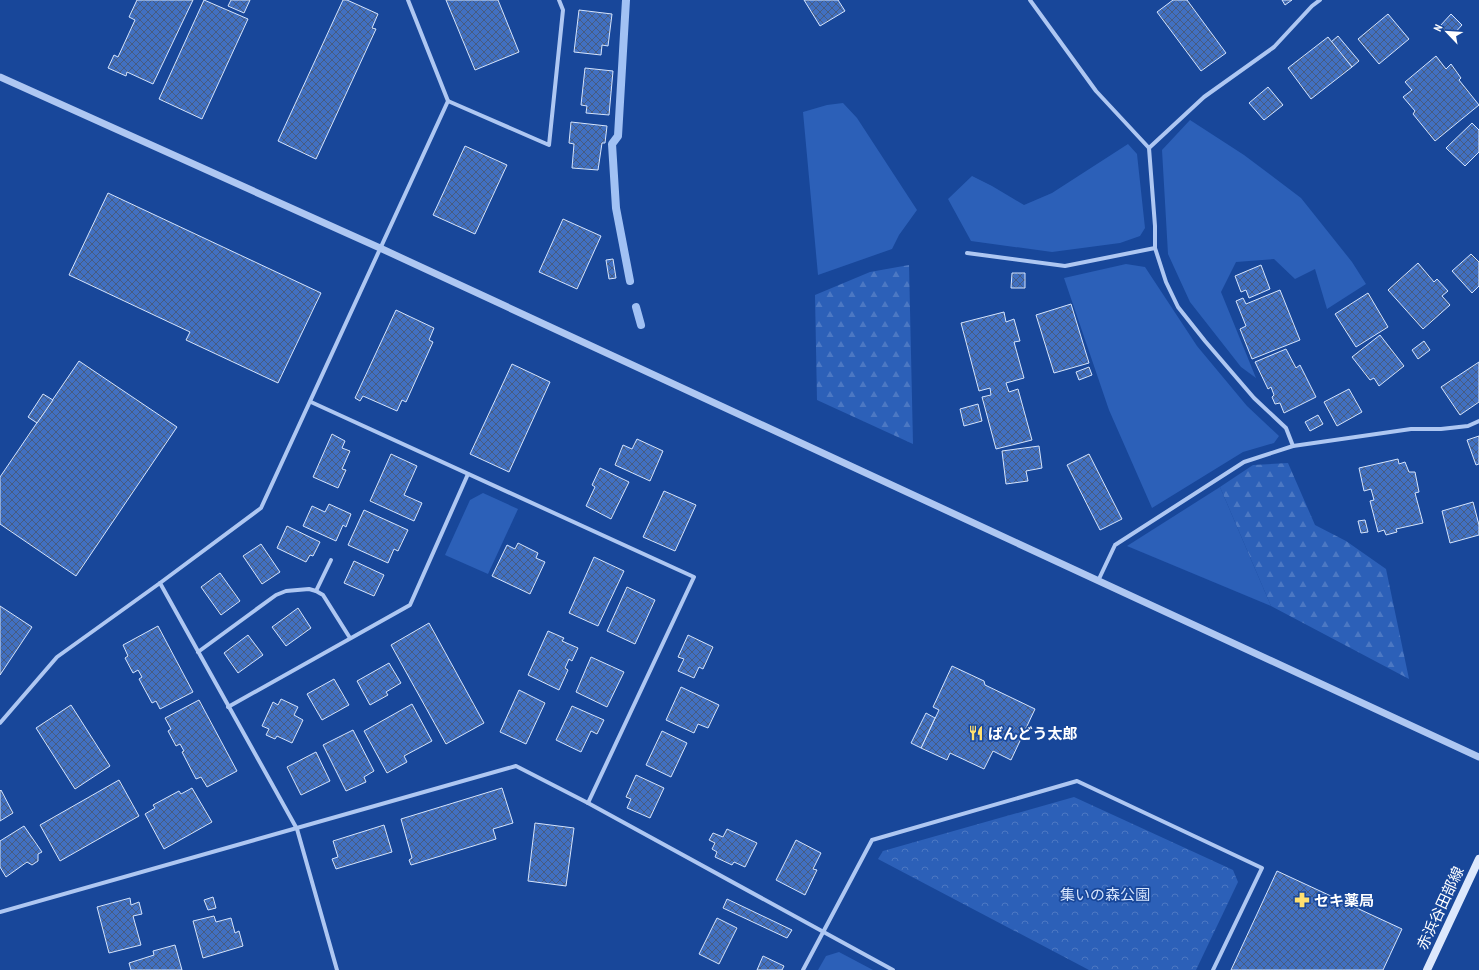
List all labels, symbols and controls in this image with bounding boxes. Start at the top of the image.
north arrow [1427,12,1467,52]
text: N [1430,22,1446,33]
restaurant icon: ばんどう太郎 [967,724,985,742]
place label: ばんどう太郎 [988,724,1078,743]
street label: 赤浜谷田部線 [1412,863,1468,953]
park label: 集いの森公園 [1060,885,1150,904]
pharmacy icon: セキ薬局 [1293,891,1311,909]
place label: セキ薬局 [1314,891,1374,910]

